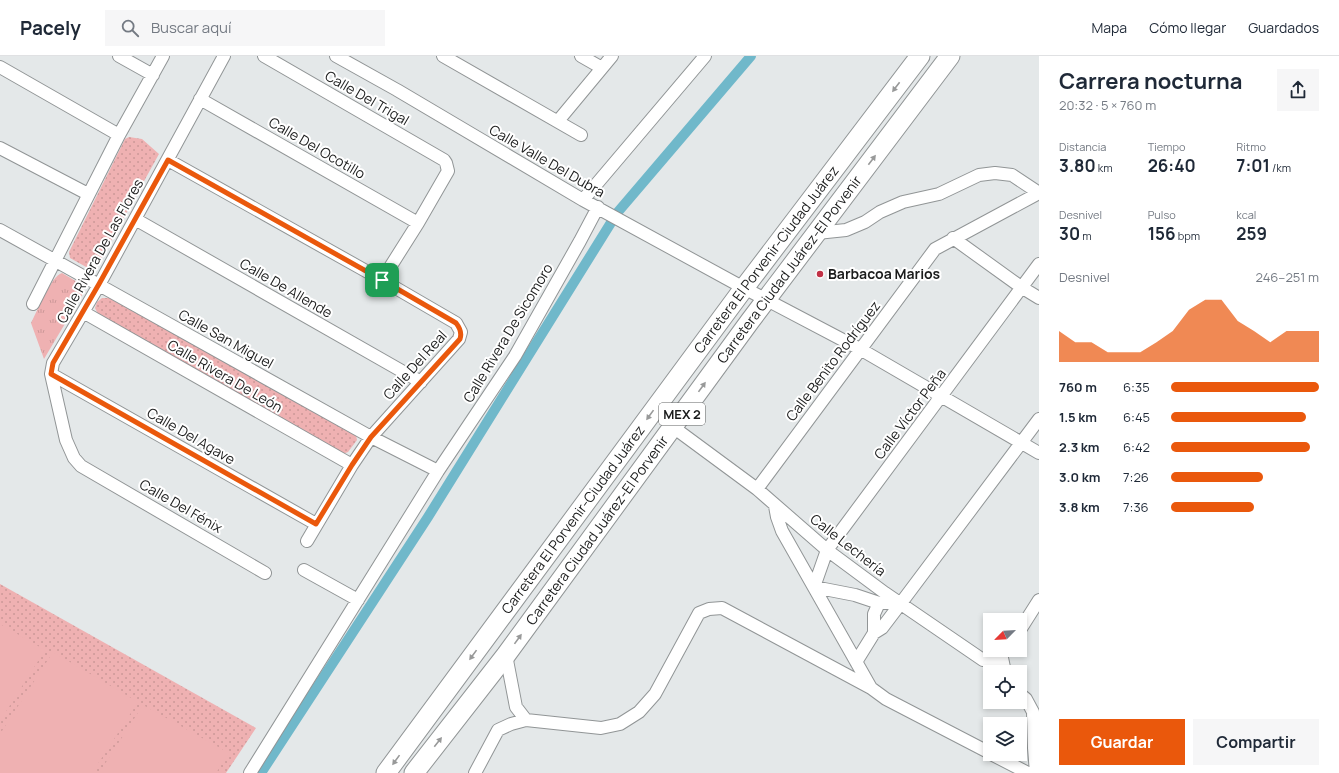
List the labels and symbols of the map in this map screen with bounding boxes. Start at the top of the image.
street label: Calle Del Trigal [322,66,413,129]
one-way arrow [892,82,900,93]
street label: Calle Del Ocotillo [265,112,369,183]
street label: Calle Valle Del Dubra [486,120,609,201]
one-way arrow [867,155,875,165]
street label: Carretera El Porvenir-Ciudad Juárez [689,161,843,357]
street label: Carretera Ciudad Juárez-El Porvenir [712,171,865,367]
street label: Calle Rivera De Las Flores [52,175,147,326]
street label: Calle De Allende [237,253,336,322]
street label: Calle Rivera De Sicomoro [458,260,557,406]
pin [365,263,399,297]
place label: Barbacoa Marios [828,264,941,283]
marker: Barbacoa Marios [815,269,825,279]
street label: Calle Benito Rodríguez [781,297,884,425]
street label: Calle San Miguel [175,305,277,373]
street label: Calle Del Real [378,326,451,403]
street label: Calle Rivera De León [164,335,286,416]
street label: Calle Víctor Peña [869,365,950,463]
one-way arrow [697,382,706,393]
street label: Calle Del Agave [144,403,239,468]
road number: MEX 2 [659,403,705,425]
one-way arrow [646,410,655,421]
street label: Carretera El Porvenir-Ciudad Juárez [497,421,649,617]
street label: Carretera Ciudad Juárez-El Porvenir [521,432,672,629]
street label: Calle Del Fénix [136,474,227,537]
street label: Calle Lechería [807,509,890,580]
north arrow [983,613,1027,657]
one-way arrow [514,634,522,645]
one-way arrow [469,650,477,660]
one-way arrow [434,737,442,748]
one-way arrow [392,754,400,765]

